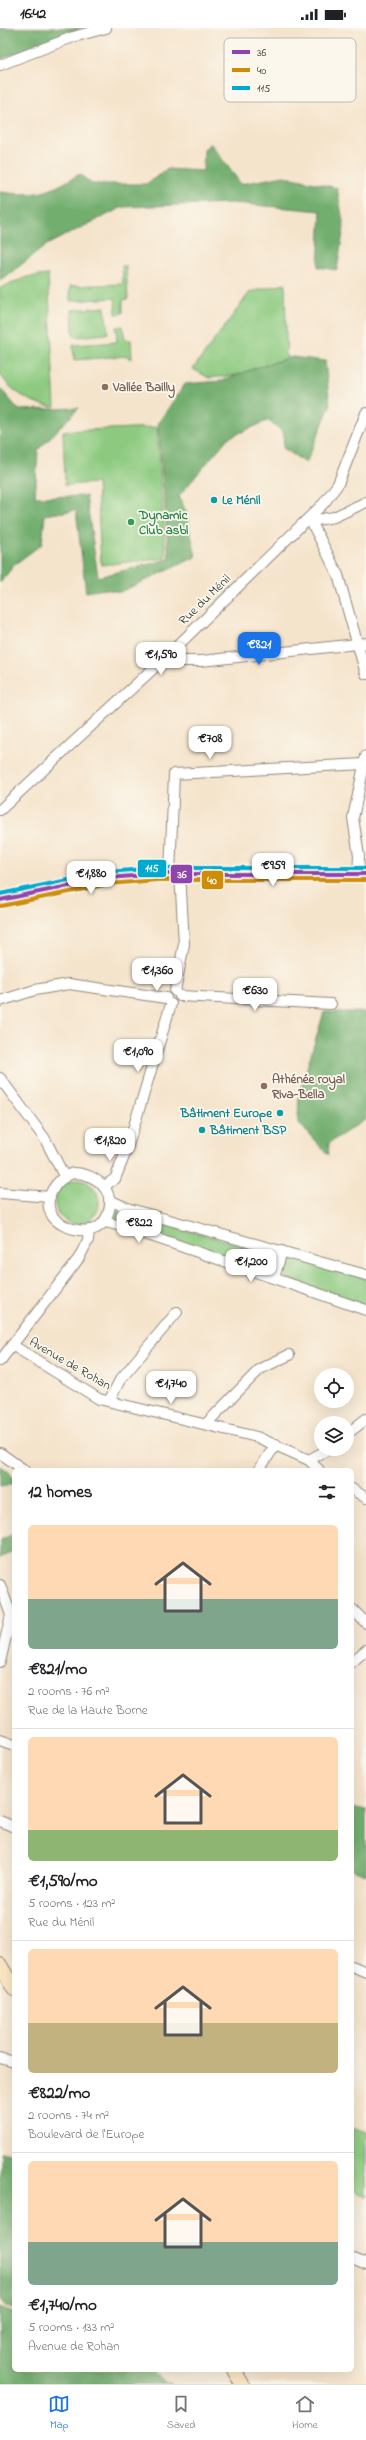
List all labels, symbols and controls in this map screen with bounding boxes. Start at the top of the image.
text: 16:42 [20,3,46,25]
legend [224,38,356,102]
text: 36 [257,45,267,61]
text: 40 [257,63,267,79]
text: 115 [257,81,270,97]
place label: Vallée Bailly [112,378,175,399]
marker: Vallée Bailly [100,382,110,392]
place label: Le Ménil [222,491,261,510]
marker: Le Ménil [209,495,219,505]
place label: Dynamic Club asbl [138,506,189,540]
marker: Dynamic Club asbl [126,517,136,527]
street label: Rue du Ménil [175,570,235,630]
pin: €821 [235,632,283,666]
text: €821 [247,635,271,654]
pin: €1,590 [128,642,194,676]
text: €1,590 [145,645,177,664]
pin: €708 [186,726,234,760]
text: €708 [198,729,222,748]
pin: €959 [249,853,297,887]
text: €959 [261,856,285,875]
line badge: 115 [137,859,167,878]
pin: €1,880 [58,861,124,895]
text: 115 [145,861,159,877]
text: €1,880 [76,864,106,883]
line badge: 36 [170,864,193,884]
text: 36 [176,867,187,883]
line badge: 40 [201,870,224,890]
text: 40 [206,873,217,889]
pin: €1,360 [124,958,190,992]
text: €1,360 [141,961,173,980]
pin: €630 [231,978,279,1012]
text: €630 [242,981,268,1000]
pin: €1,090 [105,1039,171,1073]
text: €1,090 [123,1042,153,1061]
place label: Athénée royal Riva-Bella [271,1070,345,1104]
marker: Athénée royal Riva-Bella [259,1081,269,1091]
place label: Bâtiment Europe [180,1104,273,1123]
marker: Bâtiment Europe [275,1108,285,1118]
place label: Bâtiment BSP [209,1121,287,1140]
marker: Bâtiment BSP [197,1125,207,1135]
pin: €1,820 [77,1128,143,1162]
text: €1,820 [94,1131,126,1150]
pin: €822 [115,1210,163,1244]
text: €822 [126,1213,152,1232]
pin: €1,200 [218,1249,284,1283]
text: €1,200 [234,1252,268,1271]
street label: Avenue de Rohan [26,1333,114,1395]
map controls [314,1368,354,1456]
button: locate [314,1368,354,1408]
pin: €1,740 [138,1371,204,1405]
text: €1,740 [155,1374,187,1393]
button: layers [314,1416,354,1456]
text: 12 homes [28,1480,92,1505]
icon: filters [316,1481,338,1503]
icon: home [147,1551,219,1623]
text: €821/mo [28,1657,87,1682]
text: 2 rooms · 76 m² [28,1682,110,1701]
text: Rue de la Haute Borne [28,1701,148,1720]
icon: home [147,1763,219,1835]
text: €1,590/mo [28,1869,98,1894]
text: 5 rooms · 123 m² [28,1894,115,1913]
text: Rue du Ménil [28,1913,94,1932]
icon: home [147,1975,219,2047]
text: €822/mo [28,2081,90,2106]
text: 2 rooms · 74 m² [28,2106,109,2125]
text: Boulevard de l'Europe [28,2125,144,2144]
icon: home [147,2187,219,2259]
text: €1,740/mo [28,2293,97,2318]
text: 5 rooms · 133 m² [28,2318,114,2337]
text: Avenue de Rohan [28,2337,120,2356]
tab: Map [48,2393,70,2433]
tab: Saved [167,2393,196,2433]
tab: Home [292,2393,318,2433]

